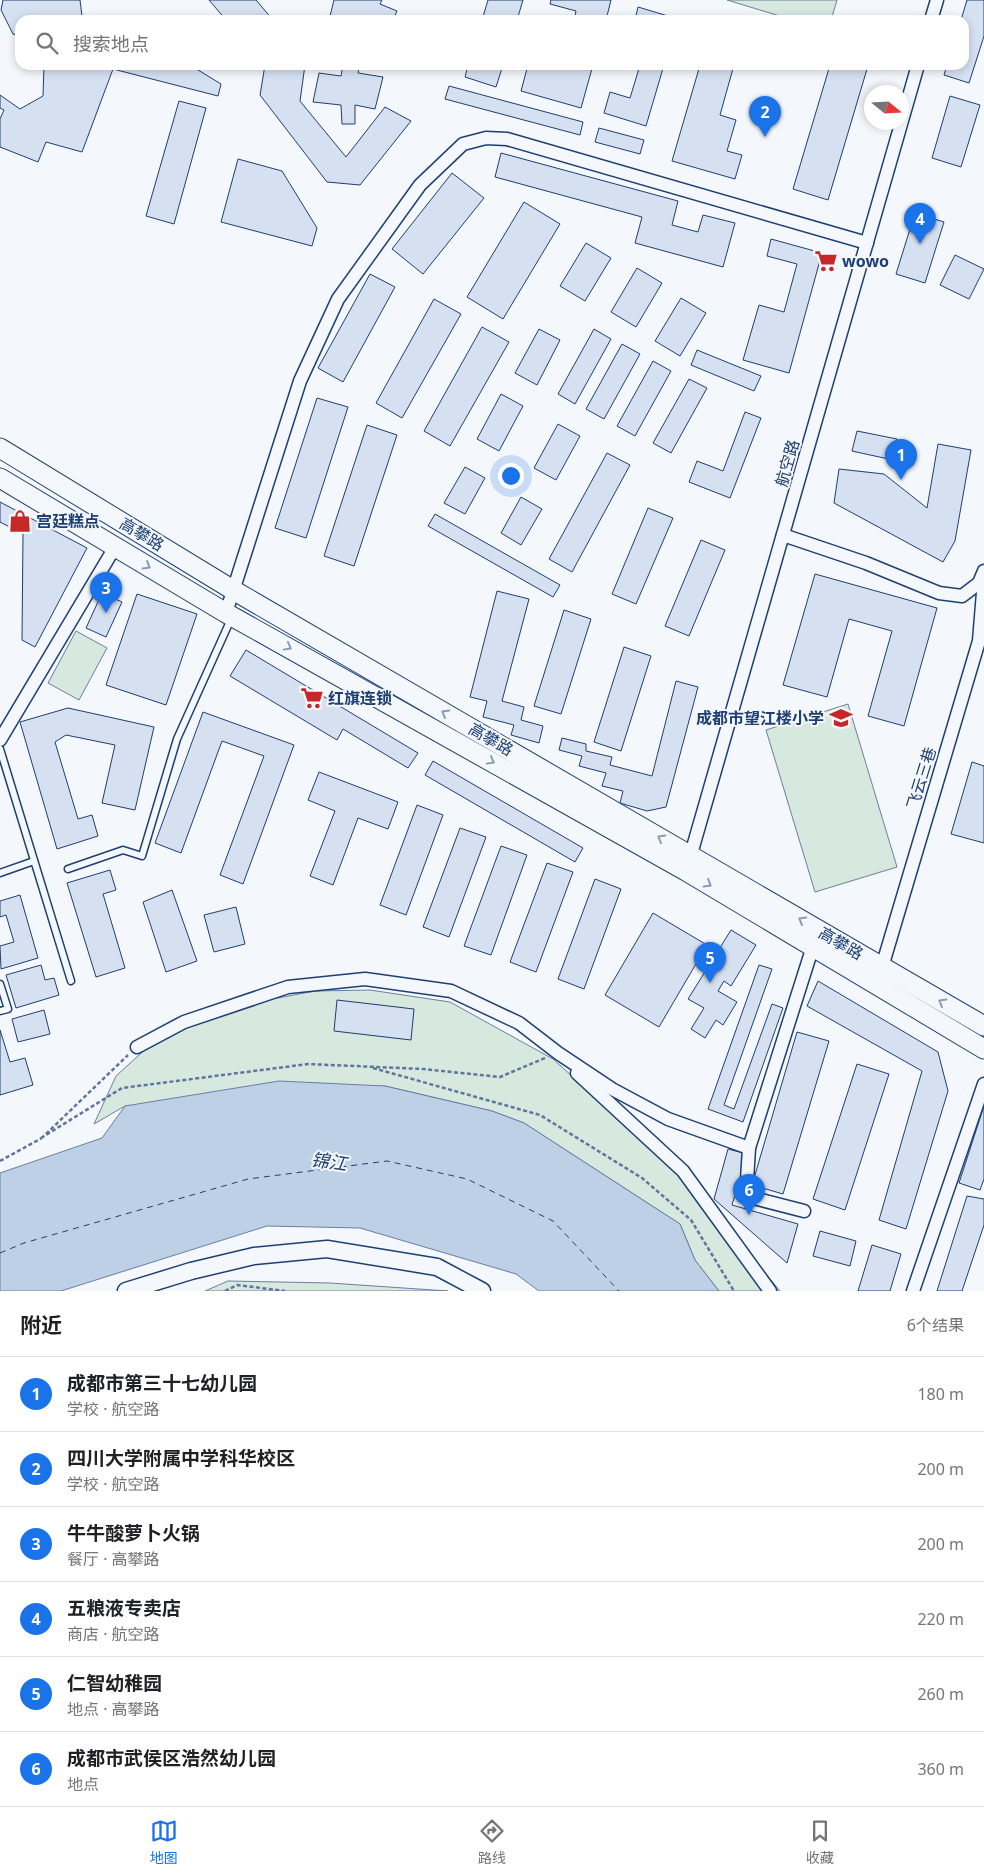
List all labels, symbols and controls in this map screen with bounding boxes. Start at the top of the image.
search box [15,15,969,70]
icon: search [33,29,61,57]
text: 搜索地点 [73,31,149,57]
north arrow [864,85,909,130]
pin: 2 [749,96,781,137]
pin: 4 [904,203,936,244]
supermarket icon: wowo [813,248,839,274]
place label: wowo [842,250,889,272]
street label: 航空路 [770,437,804,489]
pin: 1 [885,439,917,480]
your location [498,463,524,489]
shop icon: 宫廷糕点 [7,508,33,534]
place label: 宫廷糕点 [36,510,100,532]
street label: 高攀路 [116,512,168,556]
one-way arrow [142,559,151,569]
pin: 3 [90,572,122,613]
one-way arrow [282,641,291,651]
supermarket icon: 红旗连锁 [299,685,325,711]
place label: 红旗连锁 [328,687,392,709]
school or university icon: 成都市望江楼小学 [828,705,854,731]
place label: 成都市望江楼小学 [696,707,824,729]
one-way arrow [441,709,450,719]
street label: 高攀路 [465,717,517,761]
street label: 飞云三巷 [901,744,941,812]
one-way arrow [485,754,494,764]
one-way arrow [658,835,667,845]
one-way arrow [703,877,712,887]
one-way arrow [798,916,807,926]
street label: 高攀路 [815,921,867,965]
pin: 5 [694,942,726,983]
one-way arrow [938,998,947,1008]
water label: 锦江 [310,1147,350,1176]
pin: 6 [733,1174,765,1215]
text: 附近 [20,1311,62,1339]
text: 6个结果 [907,1314,964,1336]
text: 成都市第三十七幼儿园 [67,1370,257,1396]
text: 1 [31,1383,41,1405]
text: 180 m [917,1383,964,1405]
text: 学校 · 航空路 [67,1398,160,1420]
text: 四川大学附属中学科华校区 [67,1445,295,1471]
text: 2 [31,1458,41,1480]
text: 200 m [917,1458,964,1480]
text: 学校 · 航空路 [67,1473,160,1495]
text: 牛牛酸萝卜火锅 [67,1520,200,1546]
text: 3 [31,1533,41,1555]
text: 200 m [917,1533,964,1555]
text: 餐厅 · 高攀路 [67,1548,160,1570]
text: 五粮液专卖店 [67,1595,181,1621]
text: 4 [31,1608,41,1630]
text: 220 m [917,1608,964,1630]
text: 商店 · 航空路 [67,1623,160,1645]
text: 仁智幼稚园 [67,1670,162,1696]
text: 5 [31,1683,41,1705]
text: 260 m [917,1683,964,1705]
text: 地点 · 高攀路 [67,1698,160,1720]
text: 成都市武侯区浩然幼儿园 [67,1745,276,1771]
text: 6 [31,1758,41,1780]
text: 360 m [917,1758,964,1780]
text: 地点 [67,1773,99,1795]
tab: 地图 [150,1817,178,1867]
tab: 路线 [478,1817,506,1867]
tab: 收藏 [806,1817,834,1867]

